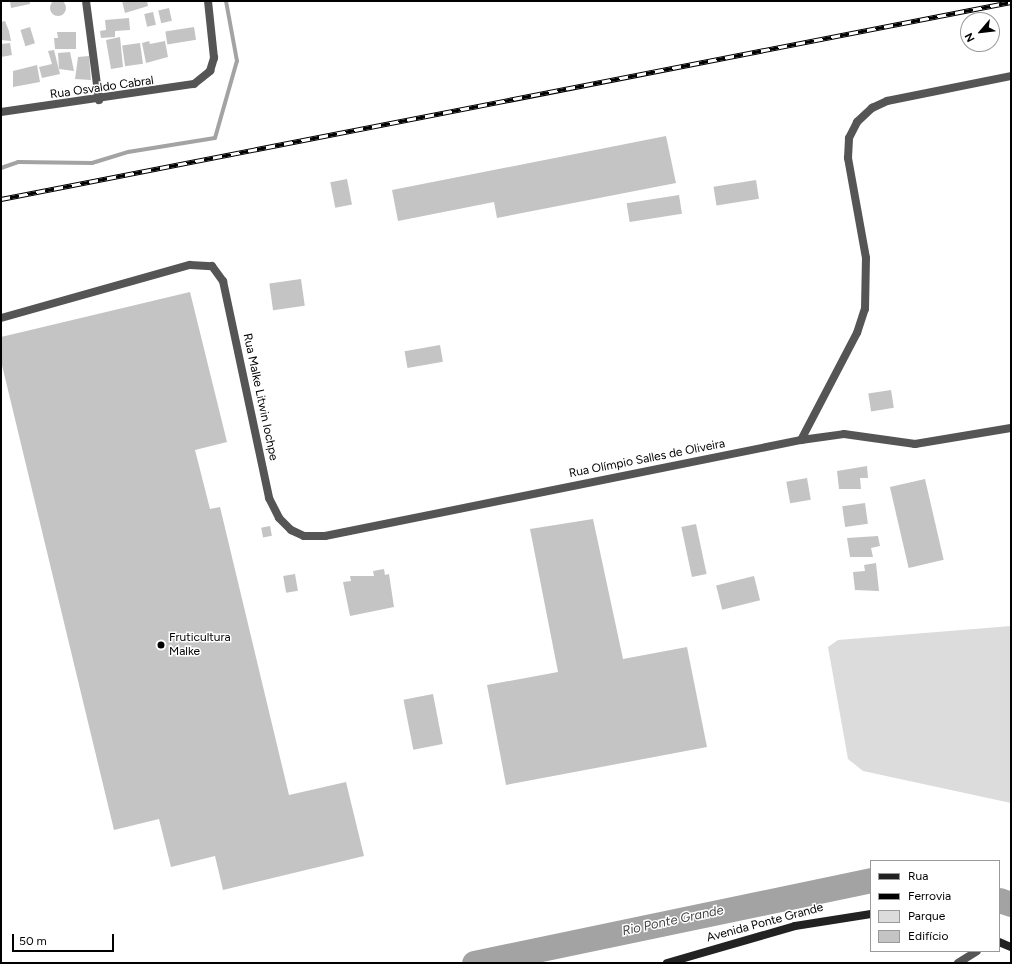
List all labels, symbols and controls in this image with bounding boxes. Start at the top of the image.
north arrow [960,12,1000,52]
text: N [962,31,978,44]
street label: Rua Osvaldo Cabral [49,74,155,102]
street label: Rua Malke Litwin Iochpe [239,332,281,462]
street label: Rua Olímpio Salles de Oliveira [568,437,726,481]
place label: Fruticultura Malke [169,631,231,659]
marker: Fruticultura Malke [156,640,166,650]
legend [870,860,1000,952]
text: Rua [908,869,928,883]
text: Ferrovia [908,889,951,903]
street label: Avenida Ponte Grande [705,900,825,946]
water label: Rio Ponte Grande [621,903,725,939]
text: Parque [908,909,945,923]
scale bar [14,926,116,952]
text: Edifício [908,929,948,943]
text: 50 m [19,934,47,948]

